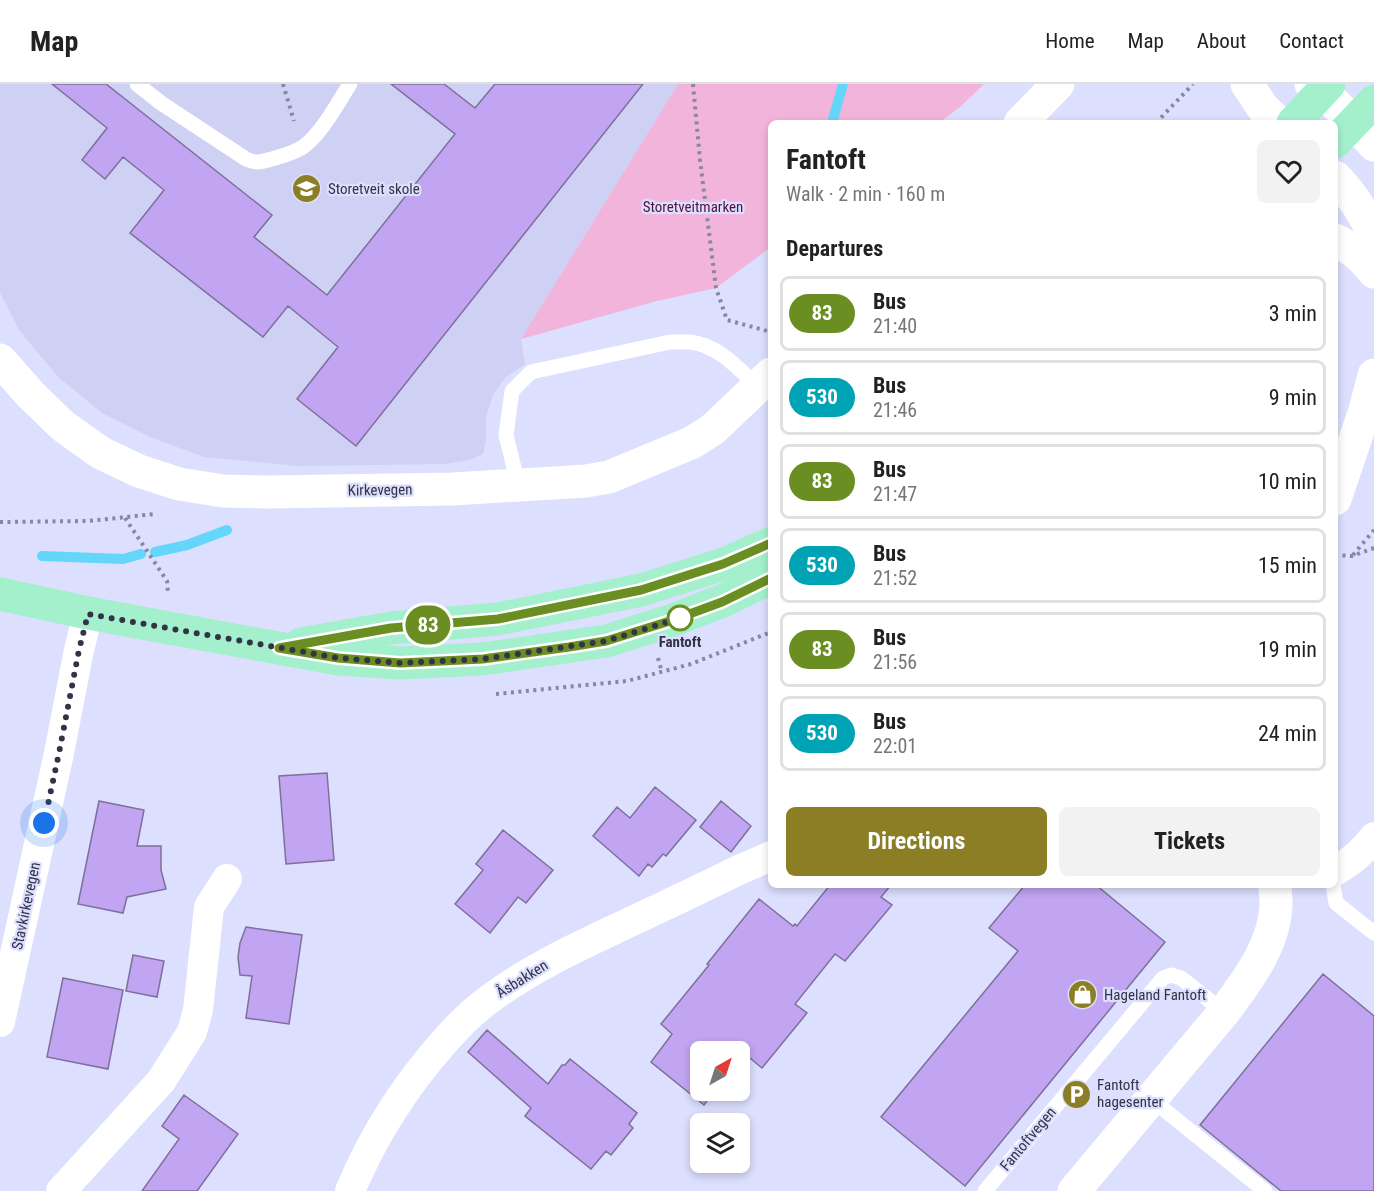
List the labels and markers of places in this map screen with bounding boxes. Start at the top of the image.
school or university icon: Storetveit skole [291,173,323,205]
place label: Storetveit skole [328,180,420,198]
marker: Fantoft [667,605,693,631]
place label: Fantoft [659,633,702,651]
shop icon: Hageland Fantoft [1067,979,1099,1011]
place label: Hageland Fantoft [1104,986,1206,1004]
place label: Fantoft hagesenter [1097,1076,1163,1111]
parking icon: Fantoft hagesenter [1060,1078,1092,1110]

